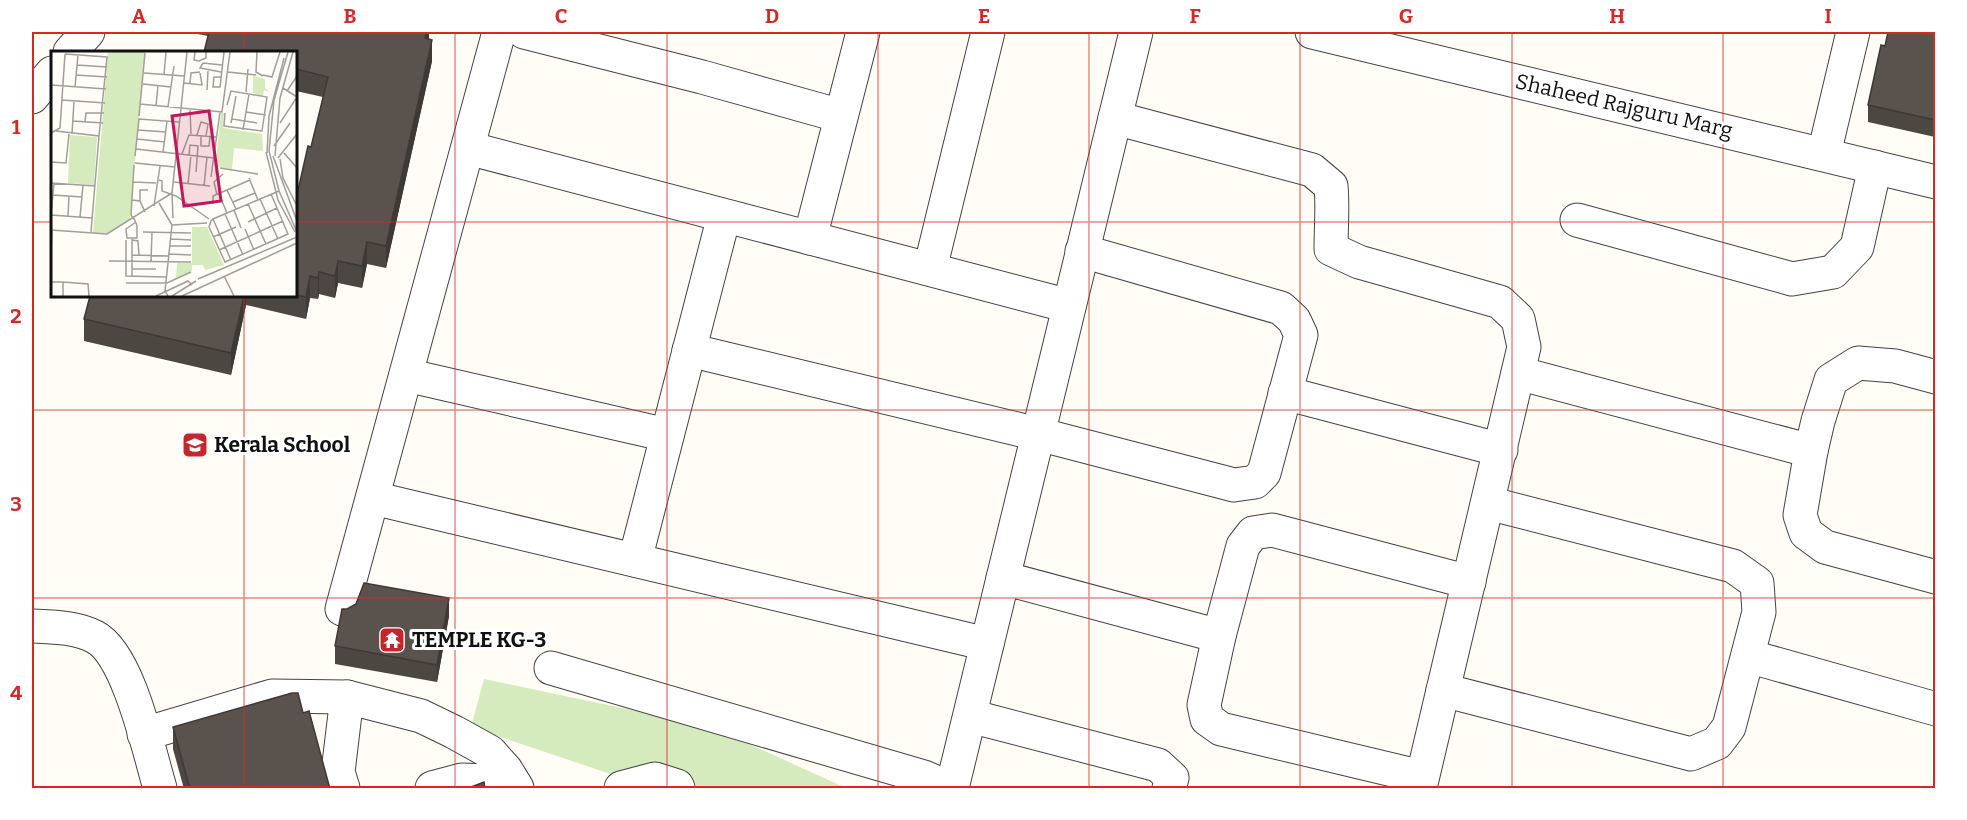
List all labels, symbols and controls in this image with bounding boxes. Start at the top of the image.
text: A [132,4,147,28]
text: B [344,4,357,28]
text: C [555,4,567,28]
text: D [765,4,779,28]
text: E [978,4,990,28]
text: F [1189,4,1201,28]
text: G [1399,4,1413,28]
text: H [1609,4,1625,28]
text: I [1824,4,1832,28]
inset map [51,51,297,297]
street label: Shaheed Rajguru Marg [1513,68,1735,144]
text: 1 [12,115,21,139]
text: 2 [10,304,22,328]
school or university icon: Kerala School [180,430,210,460]
place label: Kerala School [214,432,351,458]
text: 3 [10,492,22,516]
temple icon: TEMPLE KG-3 [377,625,407,655]
place label: TEMPLE KG-3 [412,627,546,653]
text: 4 [10,681,22,705]

